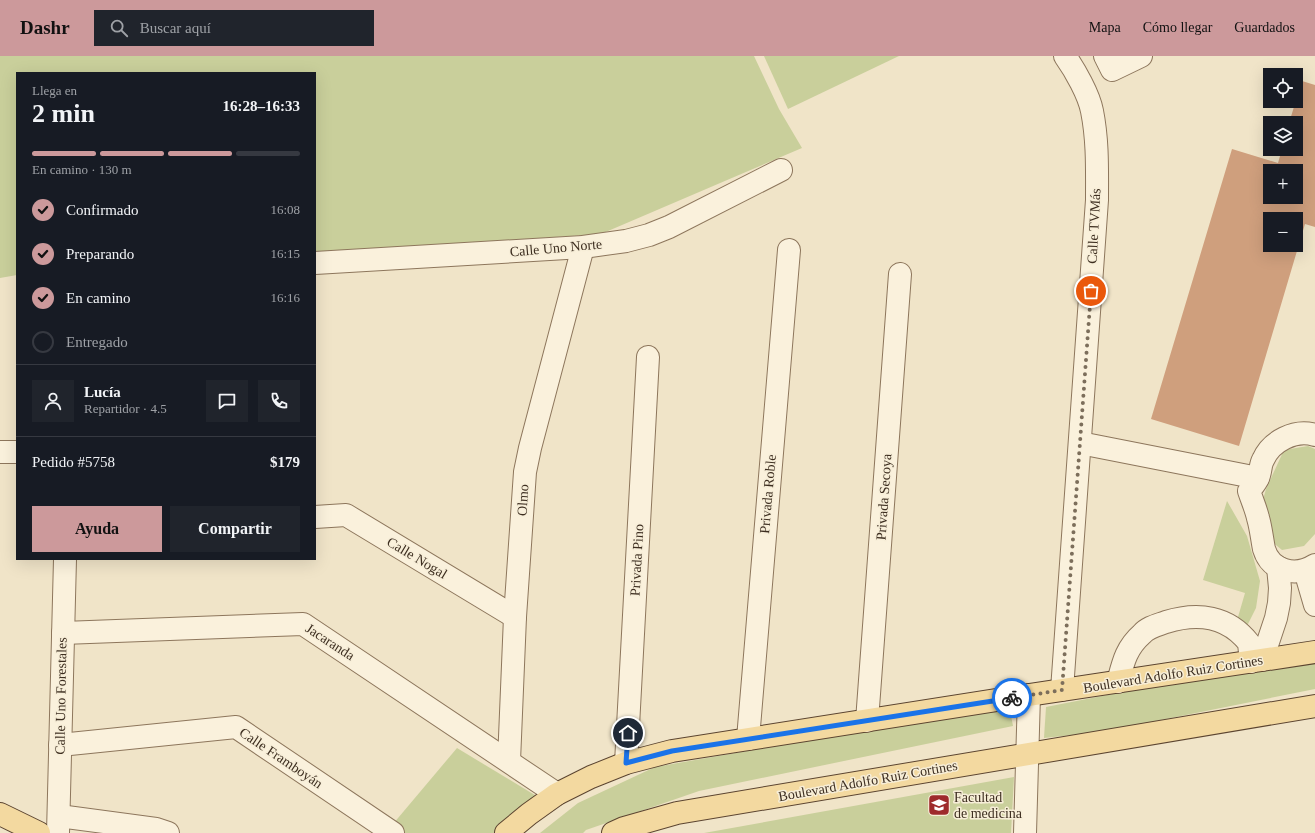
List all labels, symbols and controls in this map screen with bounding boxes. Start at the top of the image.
search box [94,10,374,46]
text: Dashr [20,17,70,38]
icon: search [108,17,130,39]
text: Buscar aquí [140,20,211,36]
text: Mapa [1089,20,1121,35]
text: Cómo llegar [1143,20,1212,35]
text: Guardados [1234,20,1295,35]
map controls [1263,68,1303,252]
button: locate [1263,68,1303,108]
text: Llega en [32,83,77,98]
text: 16:28–16:33 [223,98,300,114]
text: 2 min [32,99,95,128]
button: layers [1263,116,1303,156]
text: En camino · 130 m [32,162,132,177]
button: + [1263,164,1303,204]
street label: Calle TVMás [1085,188,1103,264]
icon: check [32,199,54,221]
text: Confirmado [66,202,139,218]
text: 16:08 [270,202,300,217]
button: − [1263,212,1303,252]
street label: Calle Uno Norte [509,236,603,260]
icon: check [32,243,54,265]
text: Preparando [66,246,134,262]
text: 16:15 [270,246,300,261]
pin [1074,274,1108,308]
icon: bag [1080,280,1102,302]
icon: check [32,287,54,309]
text: En camino [66,290,131,306]
text: 16:16 [270,290,300,305]
text: Entregado [66,334,128,350]
button: person [32,380,74,422]
button: chat [206,380,248,422]
button: phone [258,380,300,422]
text: Lucía [84,384,121,400]
text: Repartidor · 4.5 [84,401,167,416]
street label: Privada Secoya [873,452,895,541]
text: Pedido #5758 [32,454,115,470]
text: $179 [270,454,300,470]
street label: Privada Roble [757,454,779,534]
street label: Olmo [514,484,532,516]
button: Ayuda [32,506,162,552]
button: Compartir [170,506,300,552]
street label: Privada Pino [628,524,646,596]
street label: Calle Nogal [384,534,450,582]
street label: Jacaranda [303,621,358,664]
street label: Calle Uno Forestales [52,637,70,755]
street label: Boulevard Adolfo Ruiz Cortines [1082,652,1264,696]
courier [992,678,1032,718]
icon: bike [1001,687,1023,709]
pin [611,716,645,750]
icon: home [617,722,639,744]
street label: Calle Framboyán [237,725,325,791]
street label: Boulevard Adolfo Ruiz Cortines [777,758,959,804]
place label: Facultad de medicina [954,790,1023,821]
school or university icon: Facultad de medicina [926,792,952,818]

